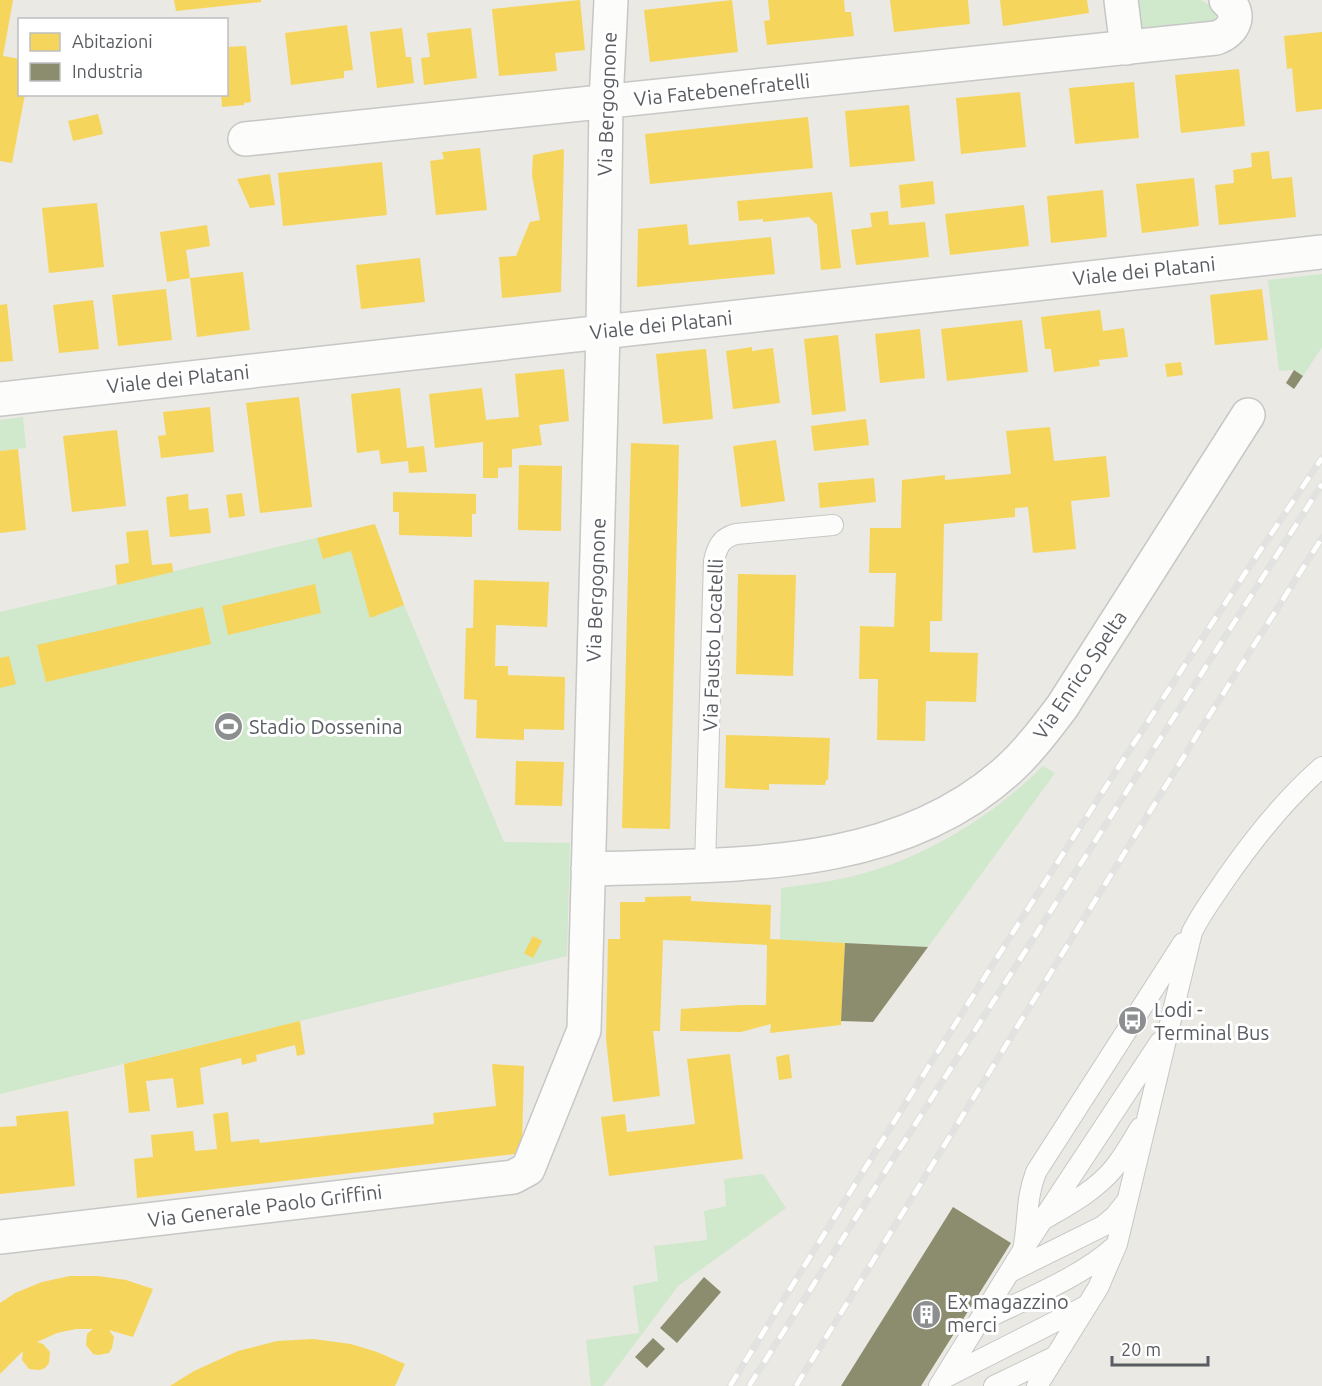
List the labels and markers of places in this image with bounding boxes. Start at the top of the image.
sports icon: Stadio Dossenina [212,711,244,743]
place label: Stadio Dossenina [249,715,403,738]
place label: Lodi - Terminal Bus [1154,998,1269,1044]
bus stop icon: Lodi - Terminal Bus [1117,1005,1149,1037]
place label: Ex magazzino merci [947,1290,1069,1336]
building icon: Ex magazzino merci [910,1298,942,1330]

